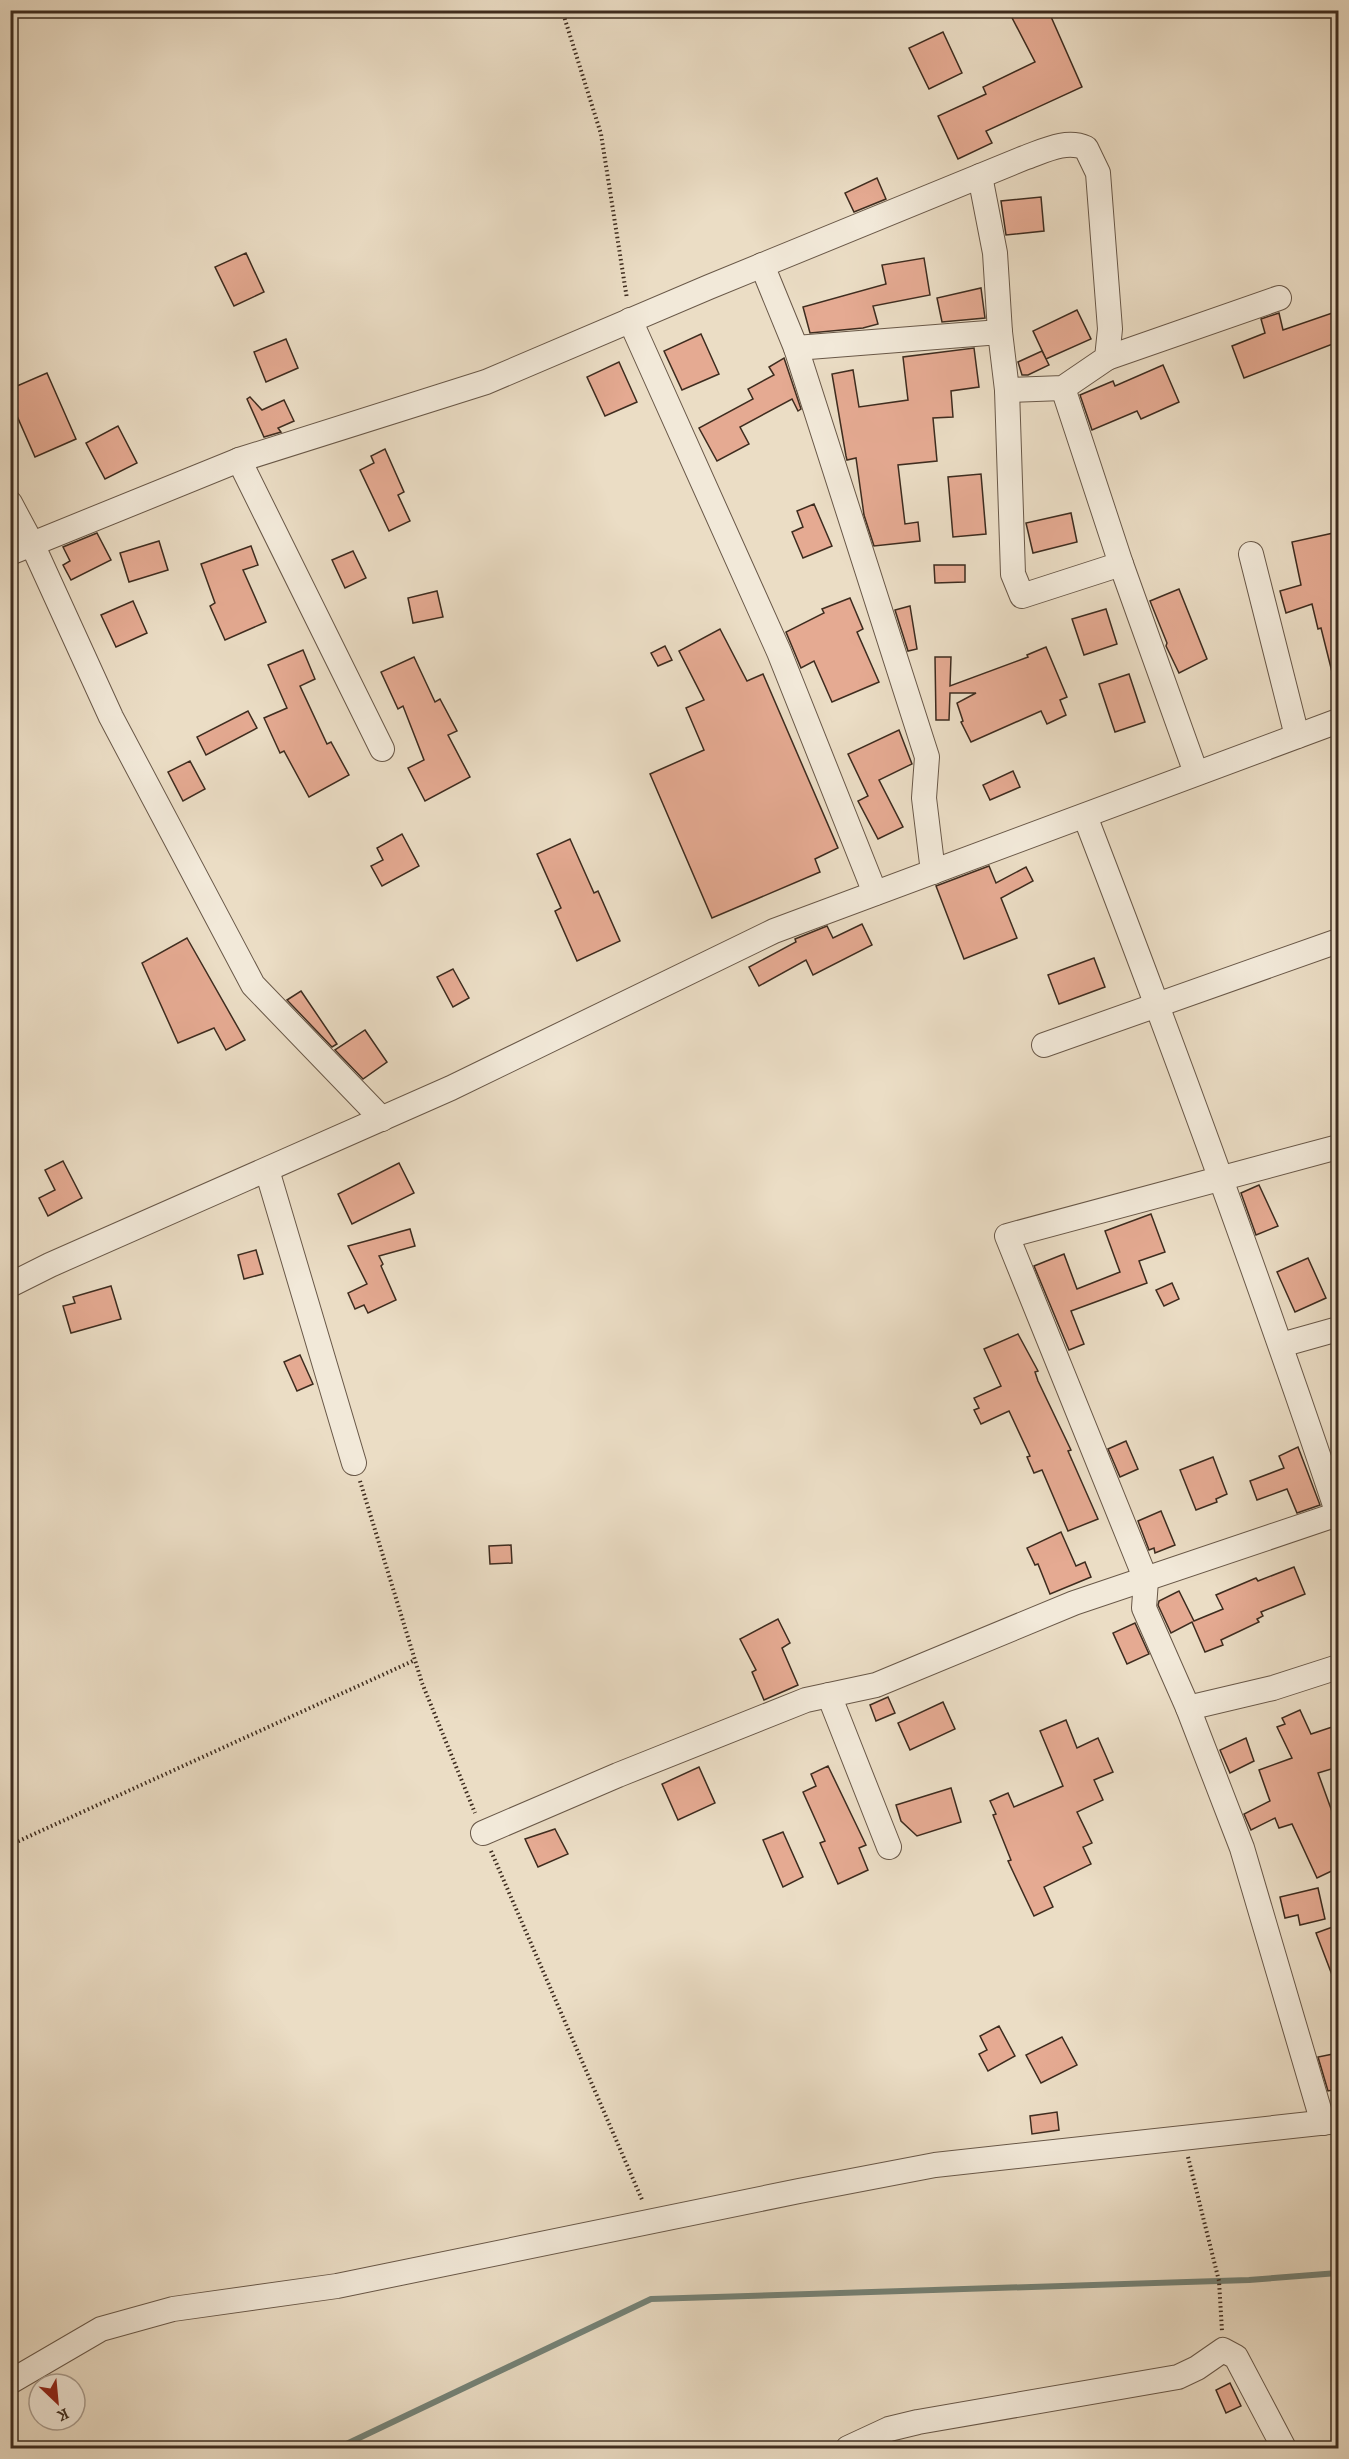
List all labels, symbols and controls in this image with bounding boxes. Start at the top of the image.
north arrow [27,2372,87,2432]
text: K [53,2402,73,2427]

